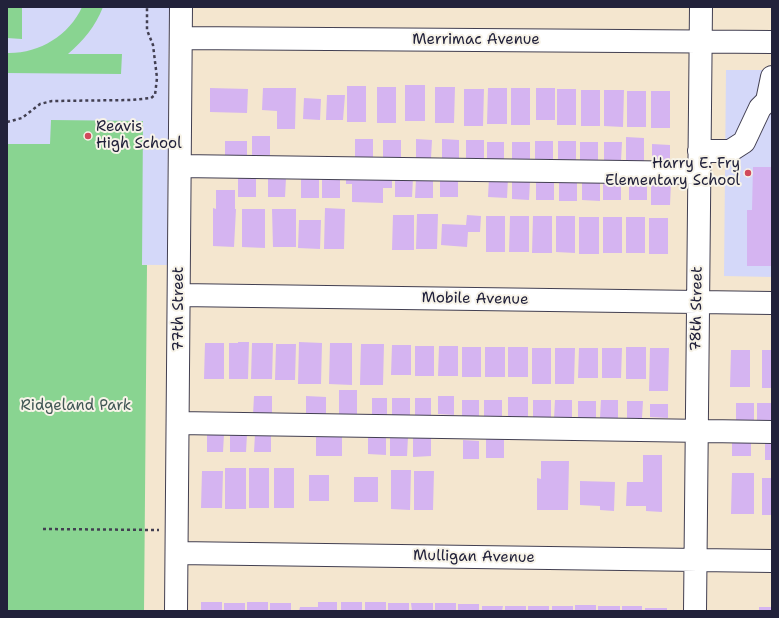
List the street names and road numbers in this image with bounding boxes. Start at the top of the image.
street label: Merrimac Avenue [412,31,540,49]
street label: 78th Street [687,266,707,352]
street label: 77th Street [170,267,188,351]
street label: Mobile Avenue [421,289,529,309]
street label: Mulligan Avenue [413,547,535,567]

